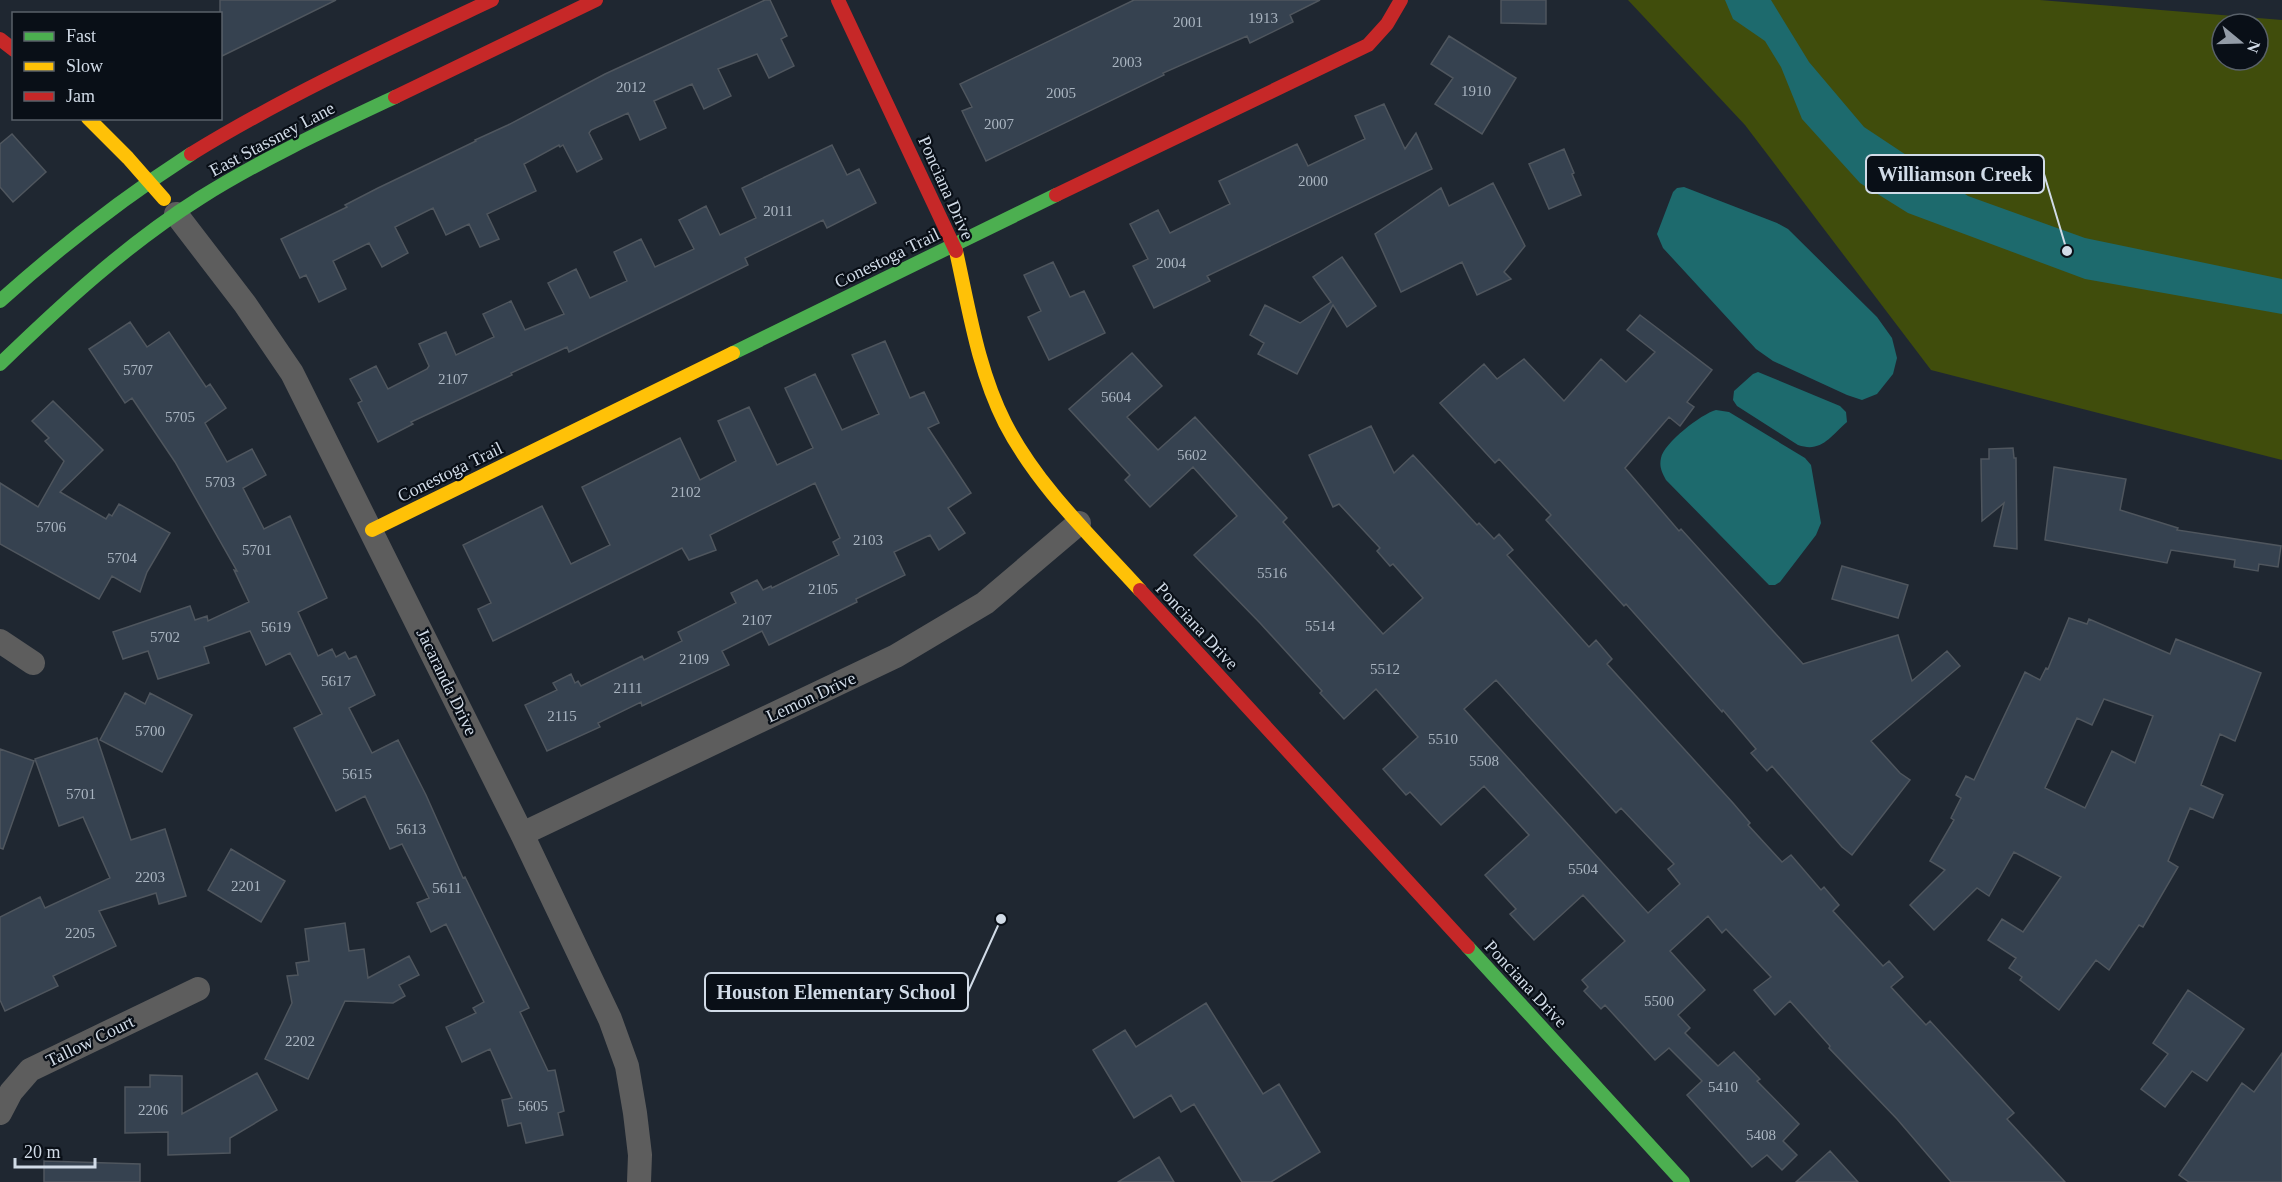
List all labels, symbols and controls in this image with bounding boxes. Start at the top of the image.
house number: 1913 [1248,10,1278,26]
legend [12,12,222,120]
north arrow [2210,12,2270,72]
house number: 2001 [1173,14,1203,30]
text: Fast [66,26,96,46]
text: N [2244,38,2264,55]
house number: 2003 [1112,54,1142,70]
text: Slow [66,56,103,76]
house number: 2012 [616,79,646,95]
house number: 1910 [1461,83,1491,99]
house number: 2005 [1046,85,1076,101]
text: Jam [66,86,95,106]
street label: East Stassney Lane [206,98,338,180]
house number: 2007 [984,116,1015,132]
street label: Ponciana Drive [914,133,978,243]
callout: Williamson Creek [1866,155,2044,193]
text: Williamson Creek [1878,163,2033,185]
house number: 2000 [1298,173,1328,189]
house number: 2011 [763,203,793,219]
street label: Conestoga Trail [831,224,943,292]
house number: 2004 [1156,255,1187,271]
house number: 5707 [123,362,154,378]
house number: 2107 [438,371,469,387]
house number: 5604 [1101,389,1132,405]
house number: 5705 [165,409,195,425]
street label: Conestoga Trail [394,438,506,506]
house number: 5602 [1177,447,1207,463]
house number: 5703 [205,474,235,490]
house number: 2102 [671,484,701,500]
house number: 5706 [36,519,67,535]
house number: 2103 [853,532,883,548]
house number: 5701 [242,542,272,558]
house number: 5704 [107,550,138,566]
house number: 5516 [1257,565,1288,581]
street label: Ponciana Drive [1152,578,1242,674]
house number: 2105 [808,581,838,597]
house number: 2107 [742,612,773,628]
house number: 5514 [1305,618,1336,634]
house number: 5619 [261,619,291,635]
street label: Jacaranda Drive [412,625,482,739]
house number: 5702 [150,629,180,645]
house number: 2109 [679,651,709,667]
house number: 5512 [1370,661,1400,677]
street label: Lemon Drive [763,668,859,726]
house number: 5617 [321,673,352,689]
house number: 2111 [614,680,642,696]
house number: 2115 [547,708,577,724]
house number: 5700 [135,723,165,739]
house number: 5510 [1428,731,1458,747]
house number: 5508 [1469,753,1499,769]
house number: 5615 [342,766,372,782]
house number: 5701 [66,786,96,802]
house number: 5613 [396,821,426,837]
house number: 5504 [1568,861,1599,877]
house number: 2203 [135,869,165,885]
house number: 2201 [231,878,261,894]
house number: 5611 [432,880,462,896]
house number: 2205 [65,925,95,941]
street label: Ponciana Drive [1481,936,1571,1032]
callout: Houston Elementary School [705,973,968,1011]
text: Houston Elementary School [717,981,956,1004]
house number: 5500 [1644,993,1674,1009]
street label: Tallow Court [43,1011,137,1071]
house number: 2202 [285,1033,315,1049]
house number: 5410 [1708,1079,1738,1095]
house number: 5605 [518,1098,548,1114]
house number: 2206 [138,1102,169,1118]
house number: 5408 [1746,1127,1776,1143]
scale bar [15,1131,94,1169]
text: 20 m [24,1142,61,1162]

